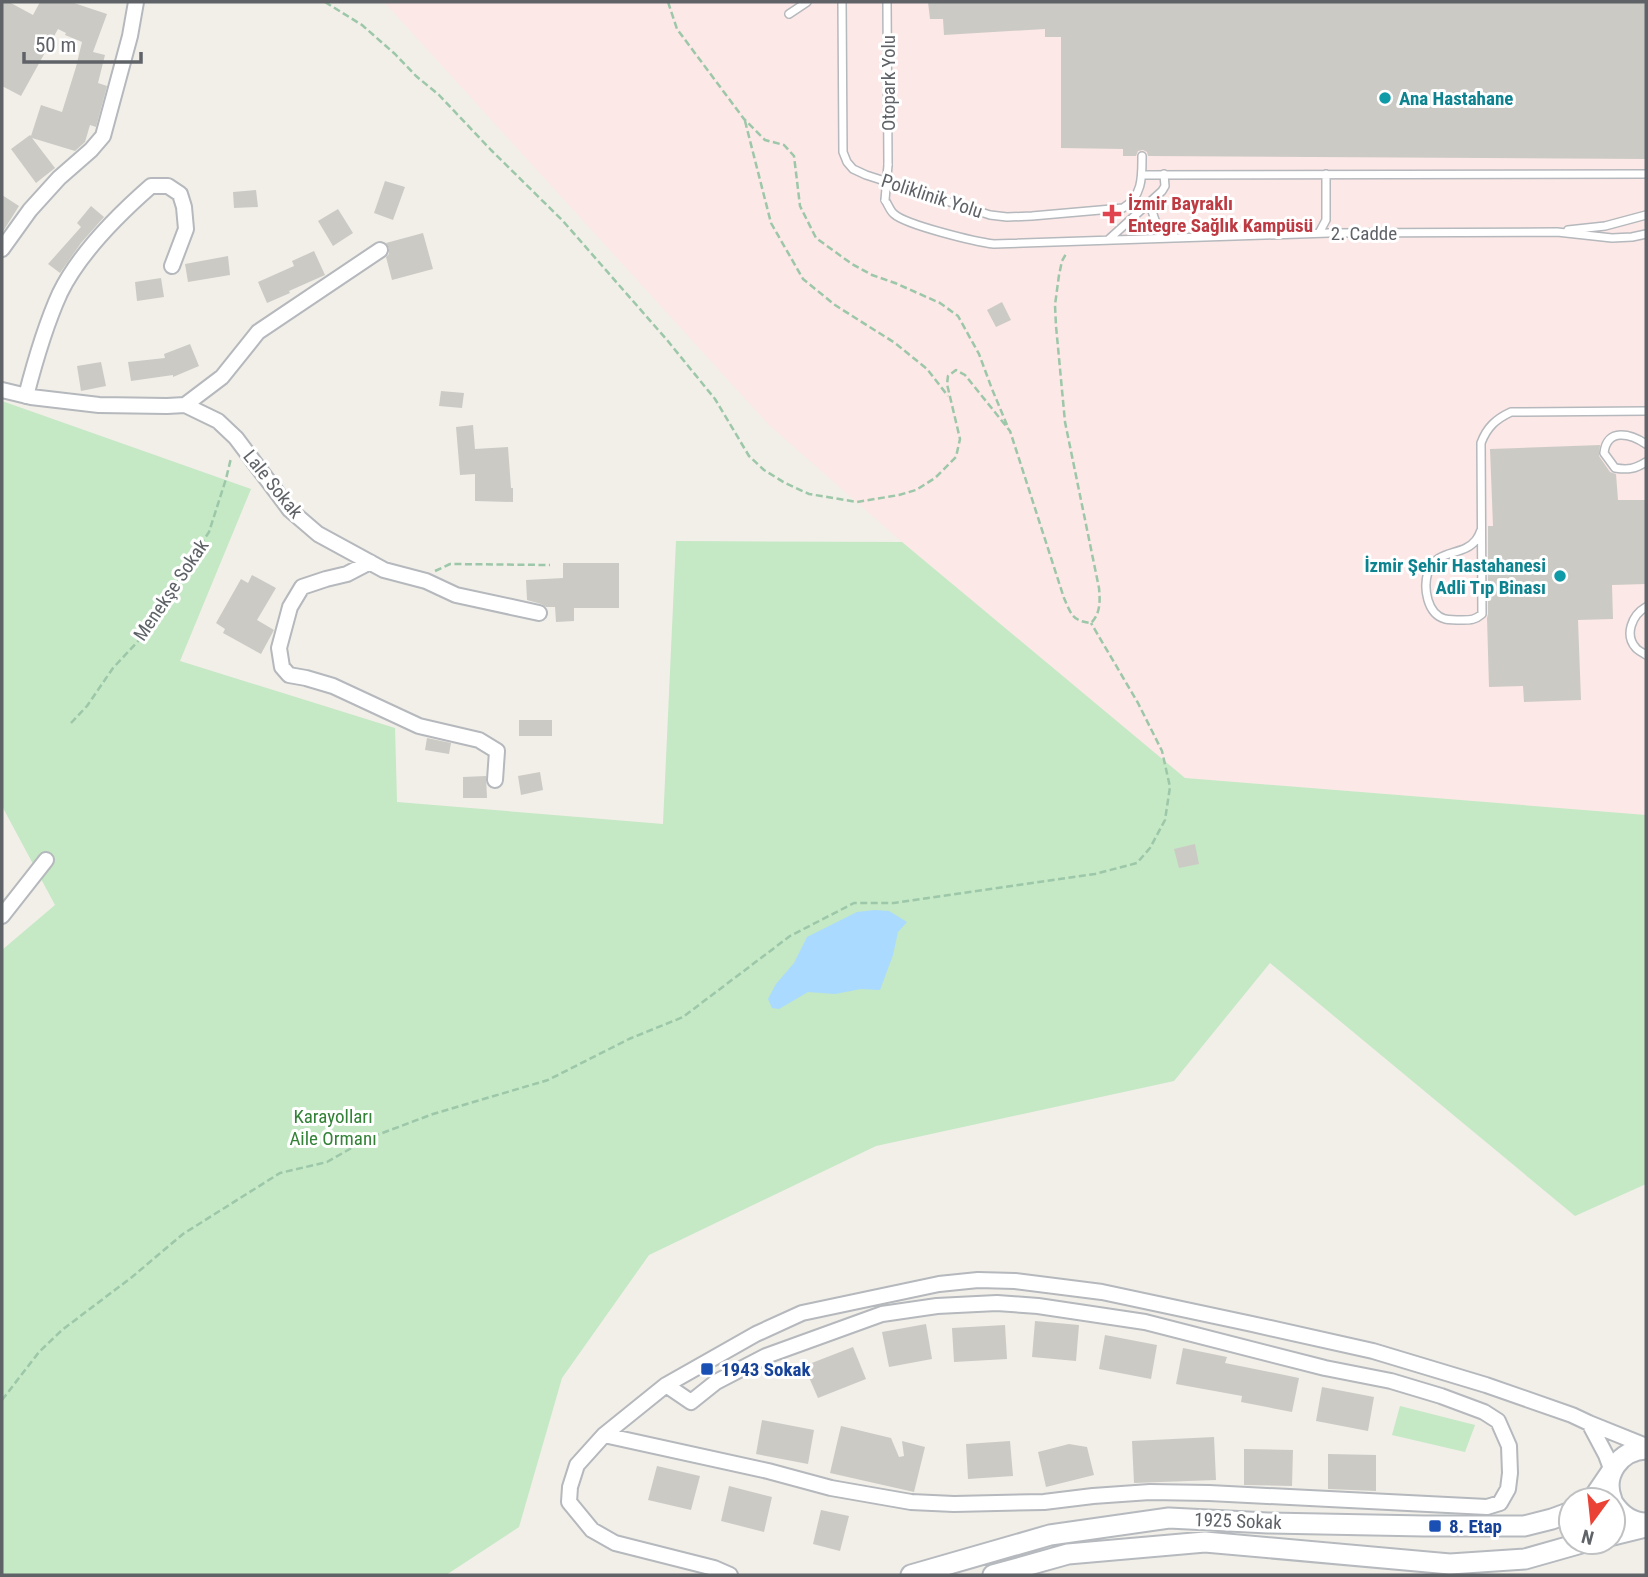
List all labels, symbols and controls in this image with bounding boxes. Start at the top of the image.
scale bar [24,21,142,65]
text: 50 m [35,33,76,57]
street label: Otopark Yolu [877,35,900,131]
place label: Ana Hastahane [1399,87,1513,110]
marker: Ana Hastahane [1377,90,1393,106]
street label: Poliklinik Yolu [879,169,985,223]
place label: İzmir Bayraklı Entegre Sağlık Kampüsü [1128,192,1313,237]
marker: İzmir Bayraklı Entegre Sağlık Kampüsü [1102,204,1122,224]
street label: 2. Cadde [1331,222,1397,245]
street label: Lale Sokak [238,445,308,523]
street label: Menekşe Sokak [129,535,214,645]
place label: İzmir Şehir Hastahanesi Adli Tıp Binası [1364,554,1546,599]
marker: İzmir Şehir Hastahanesi Adli Tıp Binası [1552,568,1568,584]
park label: Karayolları Aile Ormanı [289,1105,377,1150]
place label: 1943 Sokak [721,1358,812,1381]
marker: 1943 Sokak [699,1361,715,1377]
north arrow [1557,1486,1627,1556]
street label: 1925 Sokak [1194,1508,1283,1534]
place label: 8. Etap [1449,1515,1502,1538]
marker: 8. Etap [1427,1518,1443,1534]
text: N [1579,1524,1596,1550]

